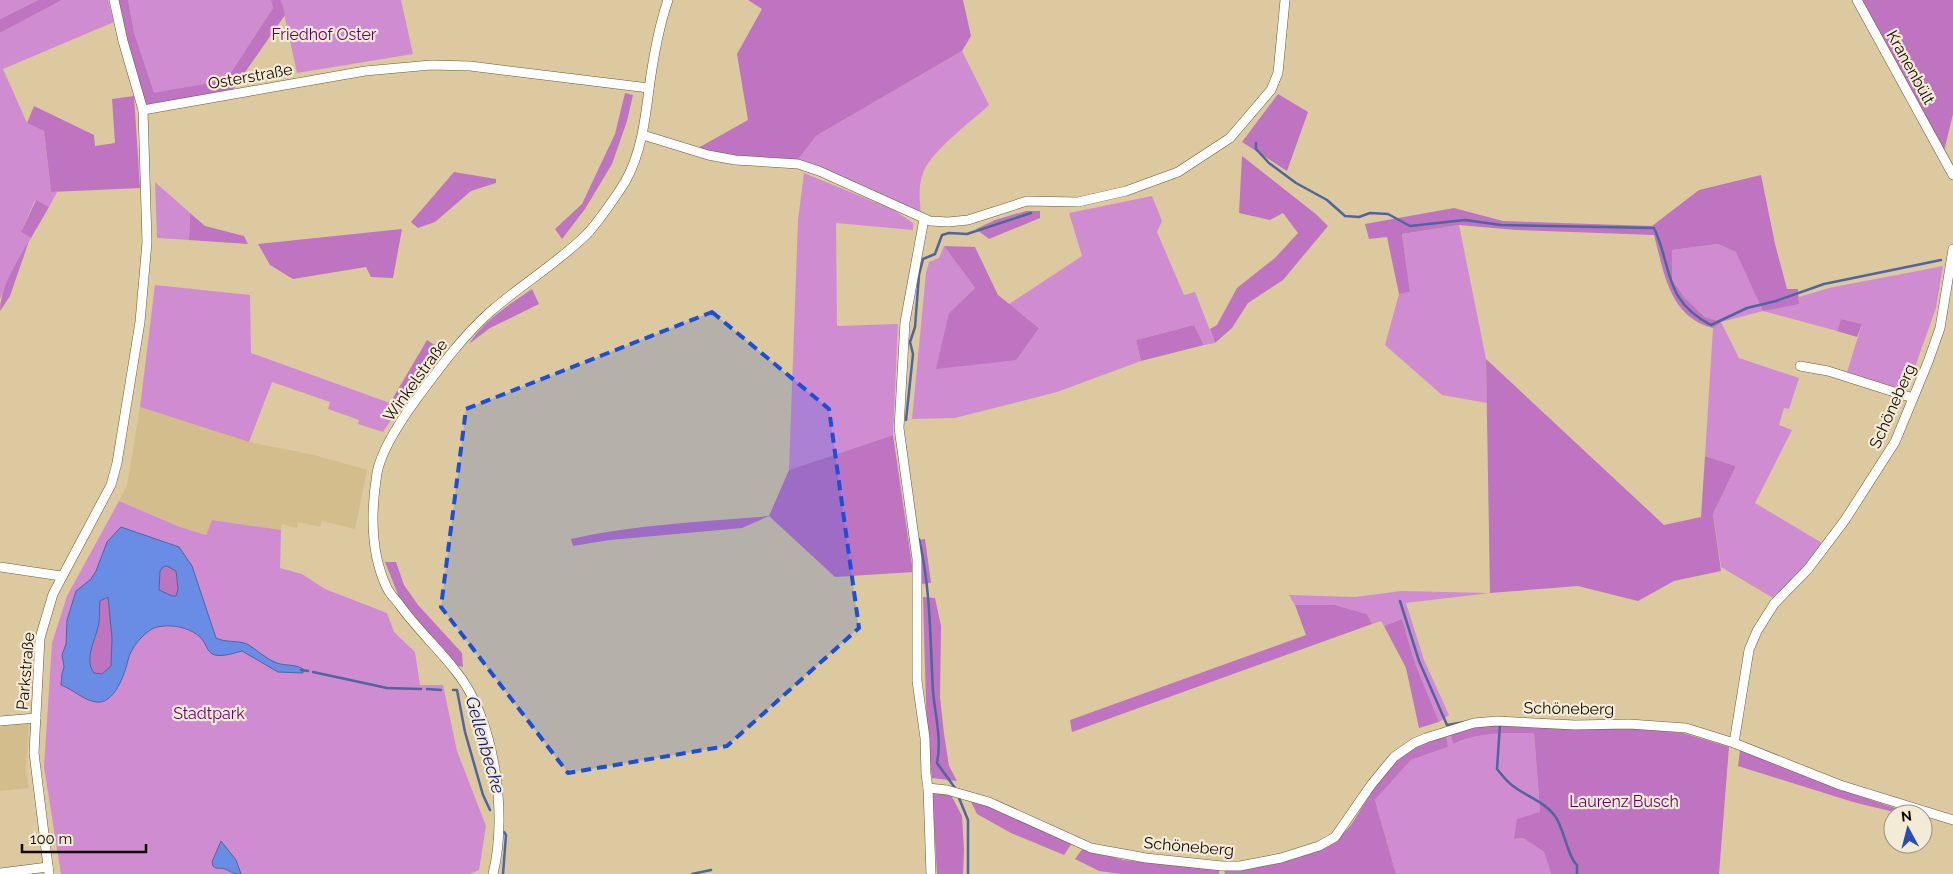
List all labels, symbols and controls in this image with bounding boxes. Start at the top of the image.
park label: Friedhof Oster [272,25,377,44]
street label: Kranenbült [1882,27,1939,108]
street label: Osterstraße [206,60,294,93]
street label: Winkelstraße [379,335,452,425]
street label: Schöneberg [1865,361,1920,451]
street label: Parkstraße [13,631,38,711]
water label: Gellenbecke [462,694,509,796]
street label: Schöneberg [1524,698,1614,719]
park label: Stadtpark [173,704,245,723]
park label: Laurenz Busch [1569,792,1679,811]
north arrow [1883,804,1933,854]
text: N [1900,808,1913,825]
scale bar [22,822,146,854]
text: 100 m [30,830,72,848]
street label: Schöneberg [1143,833,1235,860]

